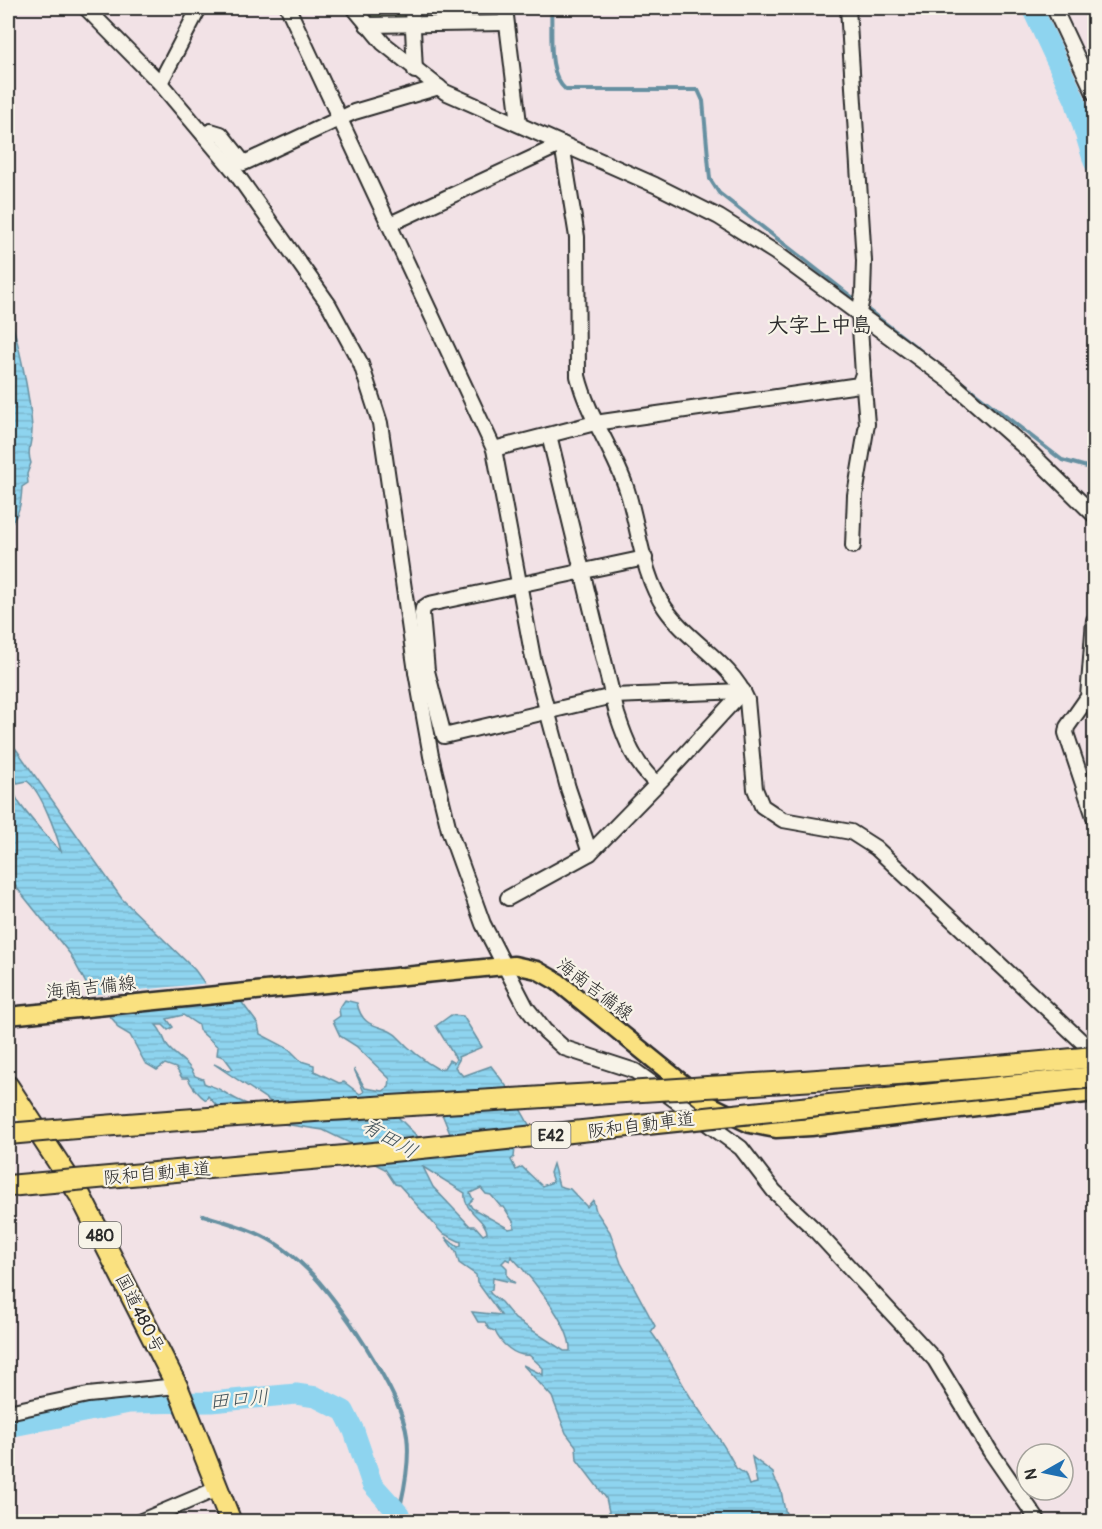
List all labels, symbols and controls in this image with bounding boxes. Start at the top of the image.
district label: 大字上中島 [768,312,873,339]
street label: 海南吉備線 [552,953,638,1026]
street label: 海南吉備線 [45,971,137,1004]
street label: 阪和自動車道 [586,1108,696,1143]
water label: 有田川 [358,1113,422,1164]
road number: E42 [532,1122,570,1148]
street label: 阪和自動車道 [102,1157,212,1190]
road number: 480 [79,1222,121,1248]
street label: 国道480号 [110,1270,169,1357]
water label: 田口川 [208,1384,270,1415]
north arrow [1015,1442,1075,1502]
text: N [1020,1467,1042,1481]

